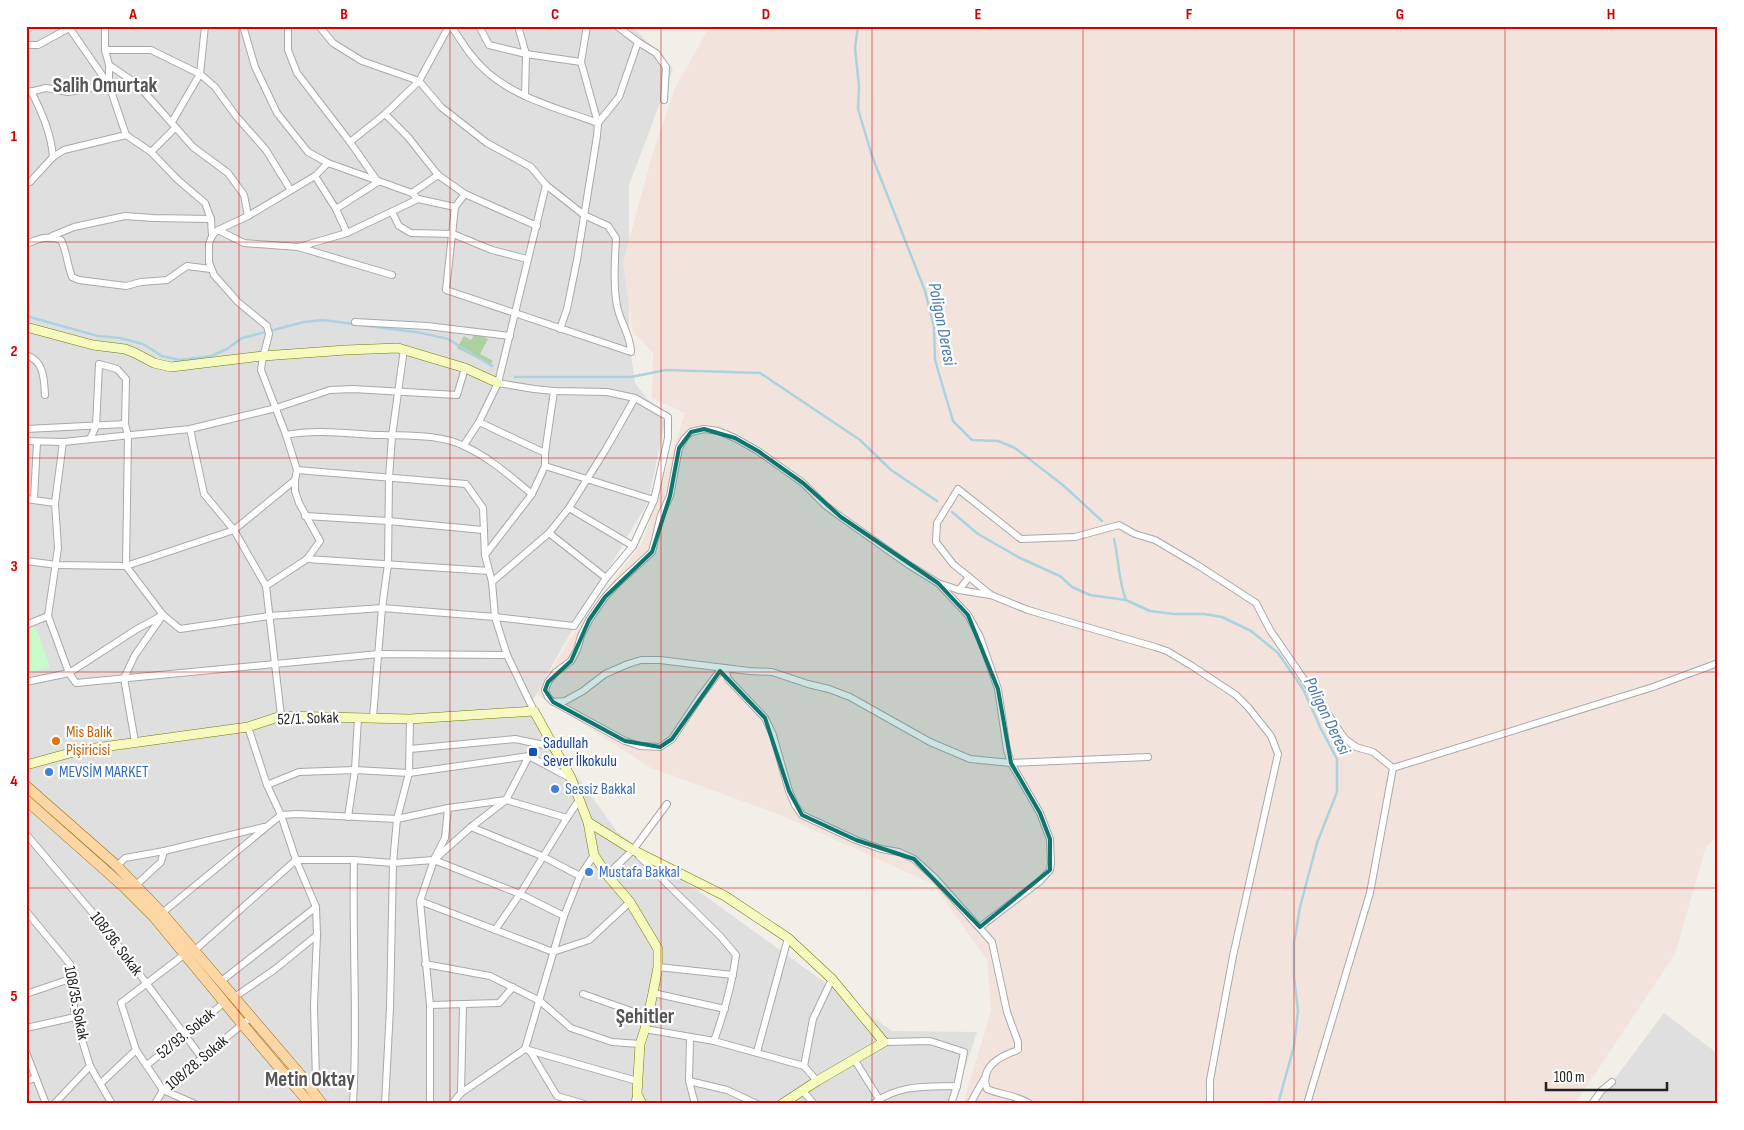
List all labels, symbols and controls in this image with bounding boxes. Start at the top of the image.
text: A [128,5,137,24]
text: B [340,5,348,24]
text: C [551,5,559,24]
text: D [762,5,770,24]
text: E [975,5,982,24]
text: F [1186,5,1193,24]
text: G [1396,5,1404,24]
text: H [1607,5,1615,24]
district label: Salih Omurtak [53,73,157,98]
text: 1 [11,127,18,146]
water label: Poligon Deresi [924,281,960,368]
text: 2 [10,342,18,361]
text: 3 [10,557,18,576]
water label: Poligon Deresi [1299,674,1355,759]
street label: 52/1. Sokak [277,708,339,730]
place label: Mis Balık Pişiricisi [66,723,112,760]
place label: Sadullah Sever İlkokulu [543,734,617,771]
marker: Mis Balık Pişiricisi [50,735,62,747]
marker: Sadullah Sever İlkokulu [527,746,539,758]
place label: MEVSİM MARKET [59,763,149,782]
marker: MEVSİM MARKET [43,766,55,778]
text: 4 [10,772,18,791]
place label: Sessiz Bakkal [565,780,636,799]
marker: Sessiz Bakkal [549,783,561,795]
place label: Mustafa Bakkal [599,863,680,882]
marker: Mustafa Bakkal [583,866,595,878]
street label: 108/36. Sokak [86,908,146,980]
street label: 108/35. Sokak [60,964,92,1042]
text: 5 [10,987,18,1006]
district label: Şehitler [616,1004,675,1029]
street label: 52/93. Sokak [153,1005,219,1063]
street label: 108/28. Sokak [162,1031,232,1095]
scale bar [1546,1060,1668,1092]
district label: Metin Oktay [265,1067,355,1092]
text: 100 m [1554,1068,1585,1087]

